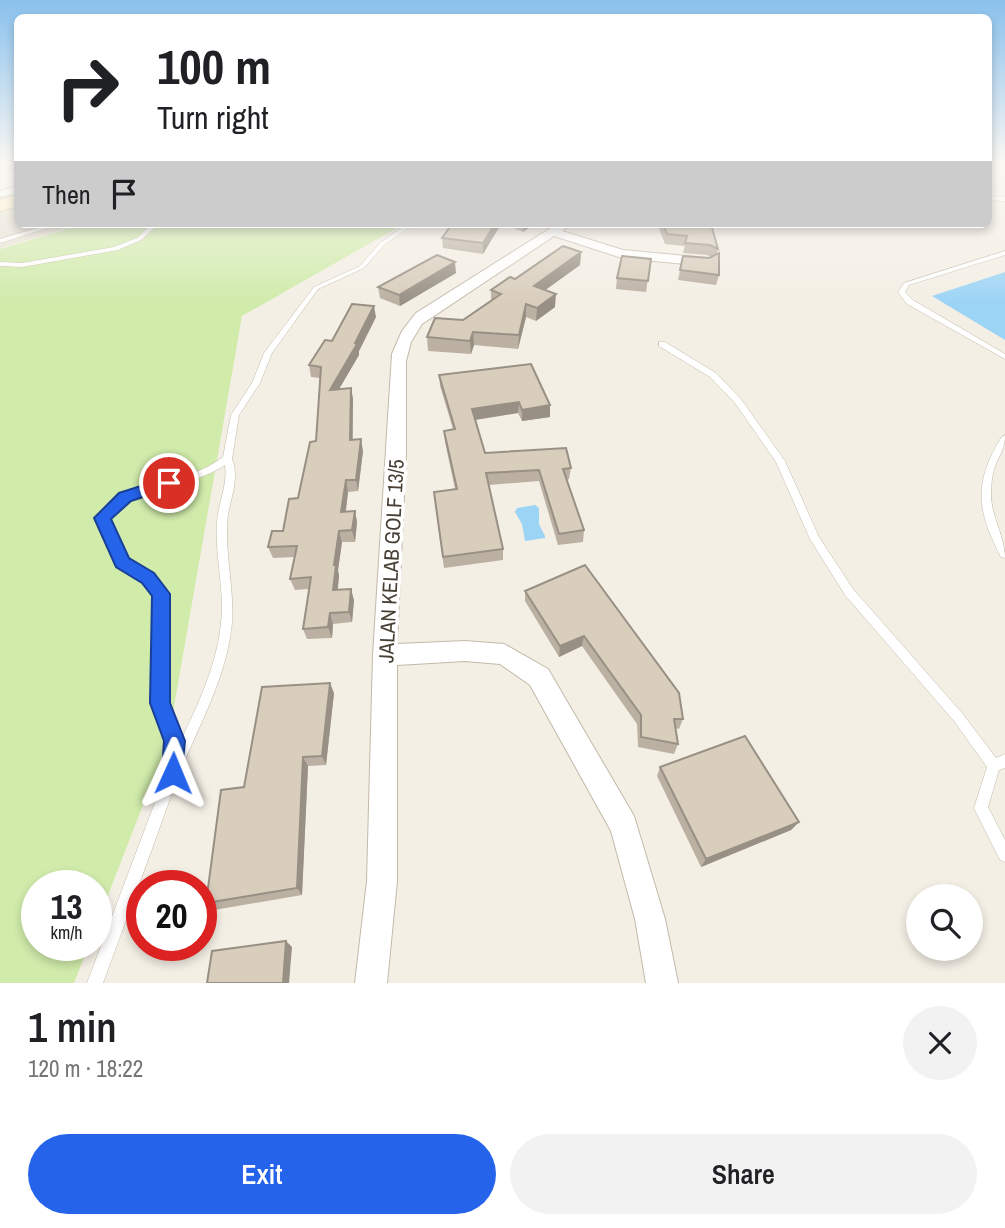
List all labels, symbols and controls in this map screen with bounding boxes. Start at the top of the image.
text: 100 m [157,33,271,99]
icon: right [42,42,133,133]
text: Turn right [157,96,269,139]
icon: arrive [105,175,143,213]
text: Then [42,177,91,212]
pin [139,453,199,513]
street label: JALAN KELAB GOLF 13/5 [371,458,411,664]
icon: arrive [150,464,188,502]
position arrow [136,736,210,810]
speed limit sign: 20 [126,870,217,961]
text: 13 [51,883,82,930]
map controls [906,884,983,961]
button: search [906,884,983,961]
text: km/h [51,920,83,945]
text: 1 min [28,999,117,1055]
button: close [903,1006,977,1080]
text: 120 m · 18:22 [28,1053,143,1084]
button: Exit [28,1134,496,1214]
button: Share [510,1134,977,1214]

